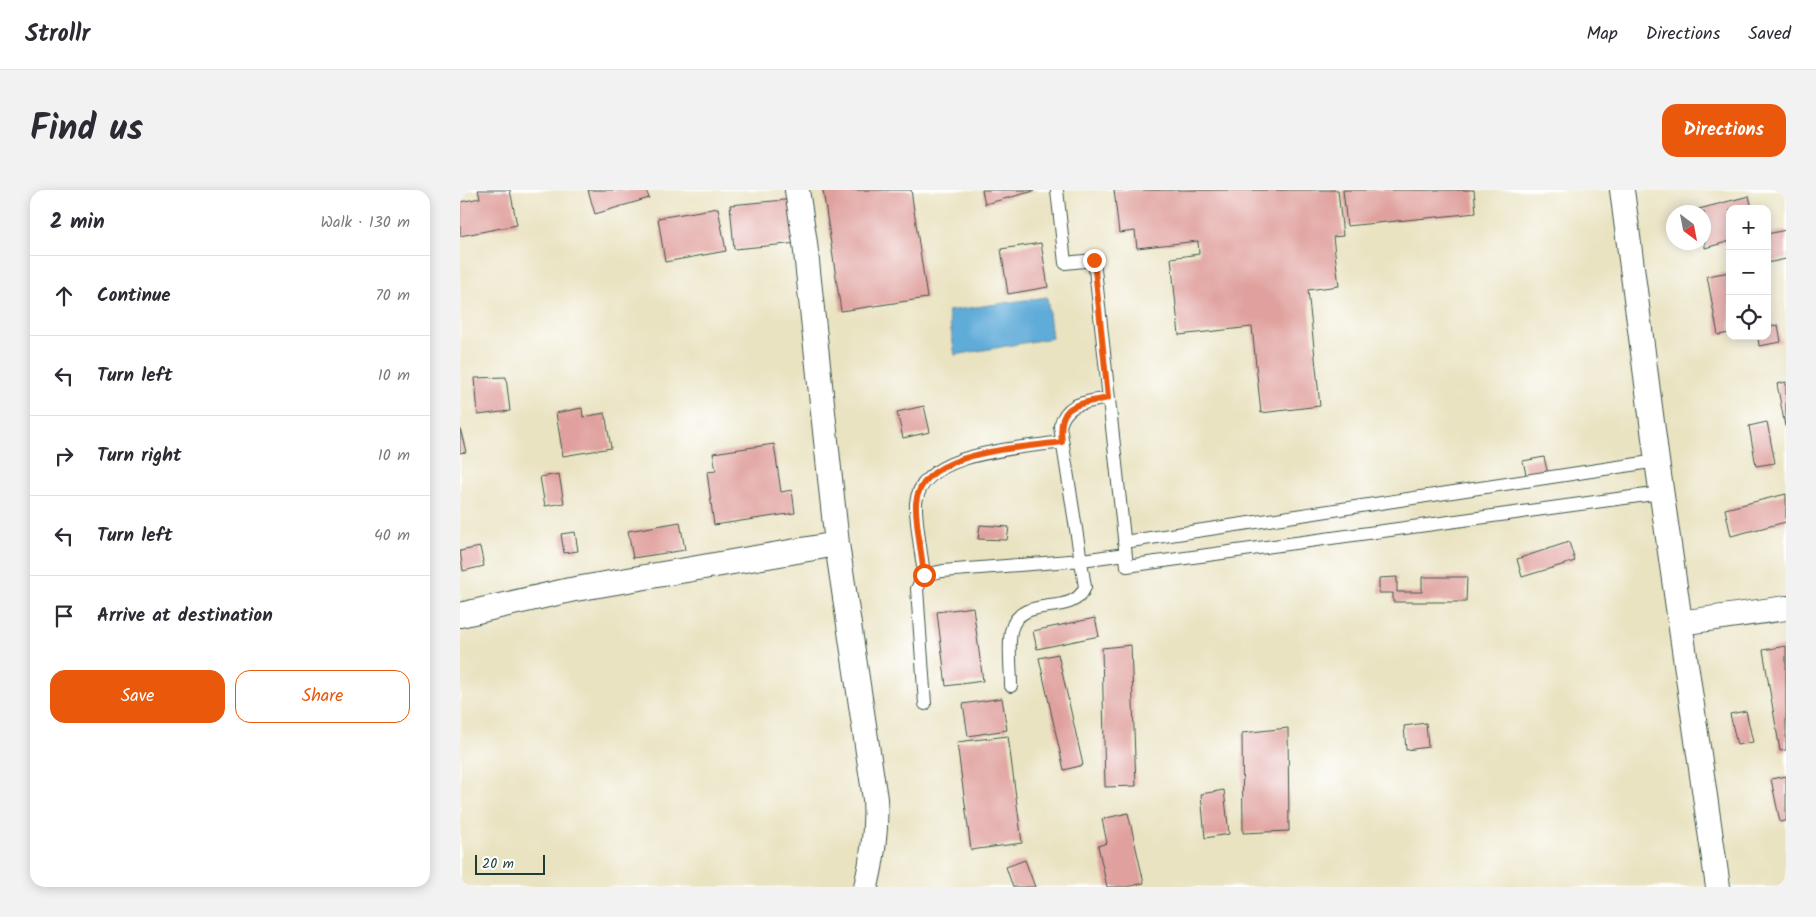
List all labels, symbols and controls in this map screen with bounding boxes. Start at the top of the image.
text: Strollr [25,15,90,54]
text: Map [1586,20,1618,49]
text: Directions [1646,20,1720,49]
text: Saved [1748,20,1791,49]
text: Find us [30,102,143,158]
button: Directions [1662,104,1786,157]
north arrow [1666,205,1711,250]
map controls [1726,205,1771,340]
button: + [1726,205,1771,250]
text: 2 min [50,206,105,239]
text: Walk · 130 m [321,210,410,235]
route end [1083,249,1106,272]
button: − [1726,250,1771,295]
text: Continue [97,281,170,311]
icon: ahead [50,282,78,310]
text: 70 m [375,283,410,308]
button: locate [1726,295,1771,340]
text: Turn left [97,361,172,391]
icon: left [50,362,78,390]
text: 10 m [378,363,410,388]
text: Turn right [97,441,182,471]
icon: right [50,442,78,470]
text: 10 m [378,443,410,468]
text: Turn left [97,521,172,551]
icon: left [50,522,78,550]
text: 40 m [374,523,410,548]
route start [913,564,936,587]
text: Arrive at destination [97,601,273,631]
icon: arrive [50,602,78,630]
button: Save [50,670,225,723]
button: Share [235,670,410,723]
scale bar [475,852,545,875]
text: 20 m [482,853,514,875]

